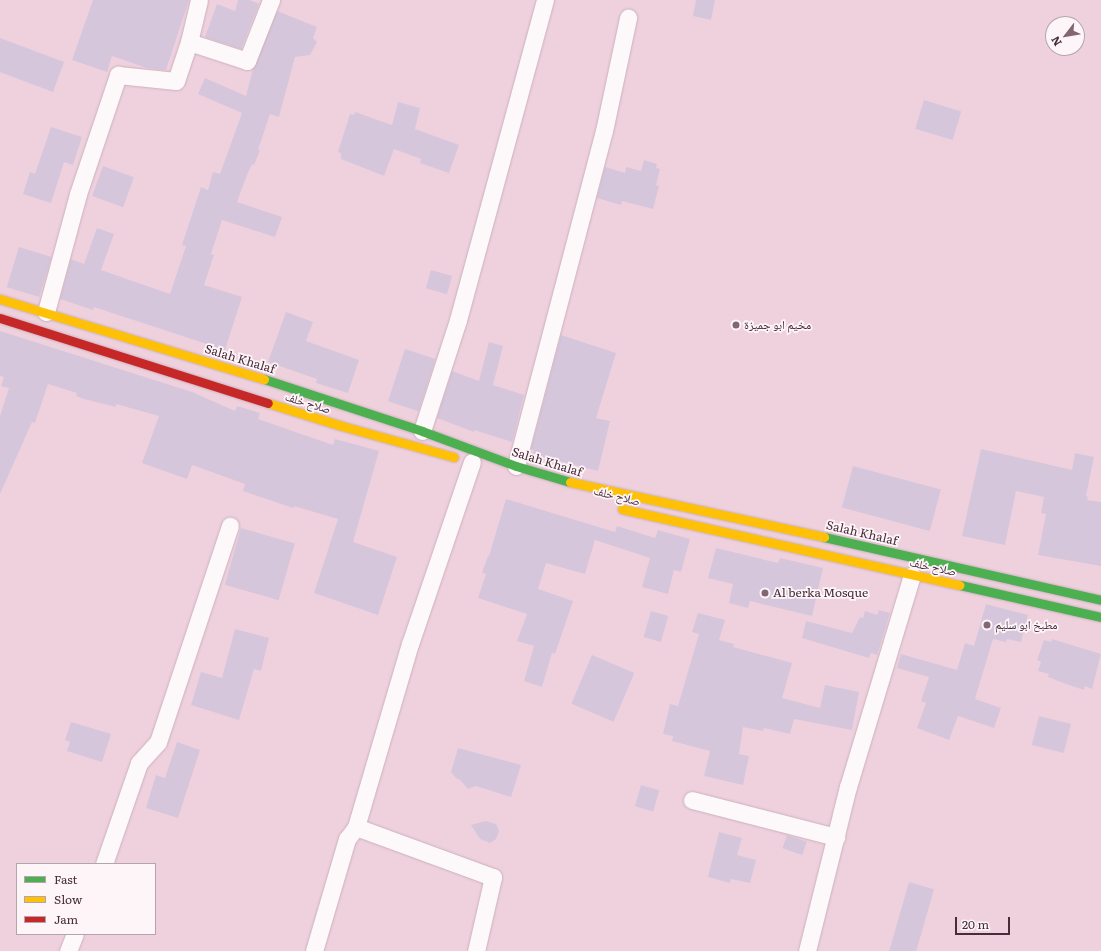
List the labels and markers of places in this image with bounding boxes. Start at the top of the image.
place label: مخيم ابو جميزة [744,318,811,332]
marker: مخيم ابو جميزة [731,320,741,330]
place label: Al berka Mosque [773,586,868,600]
marker: Al berka Mosque [760,588,770,598]
place label: مطبخ ابو سليم [995,618,1058,632]
marker: مطبخ ابو سليم [982,620,992,630]

